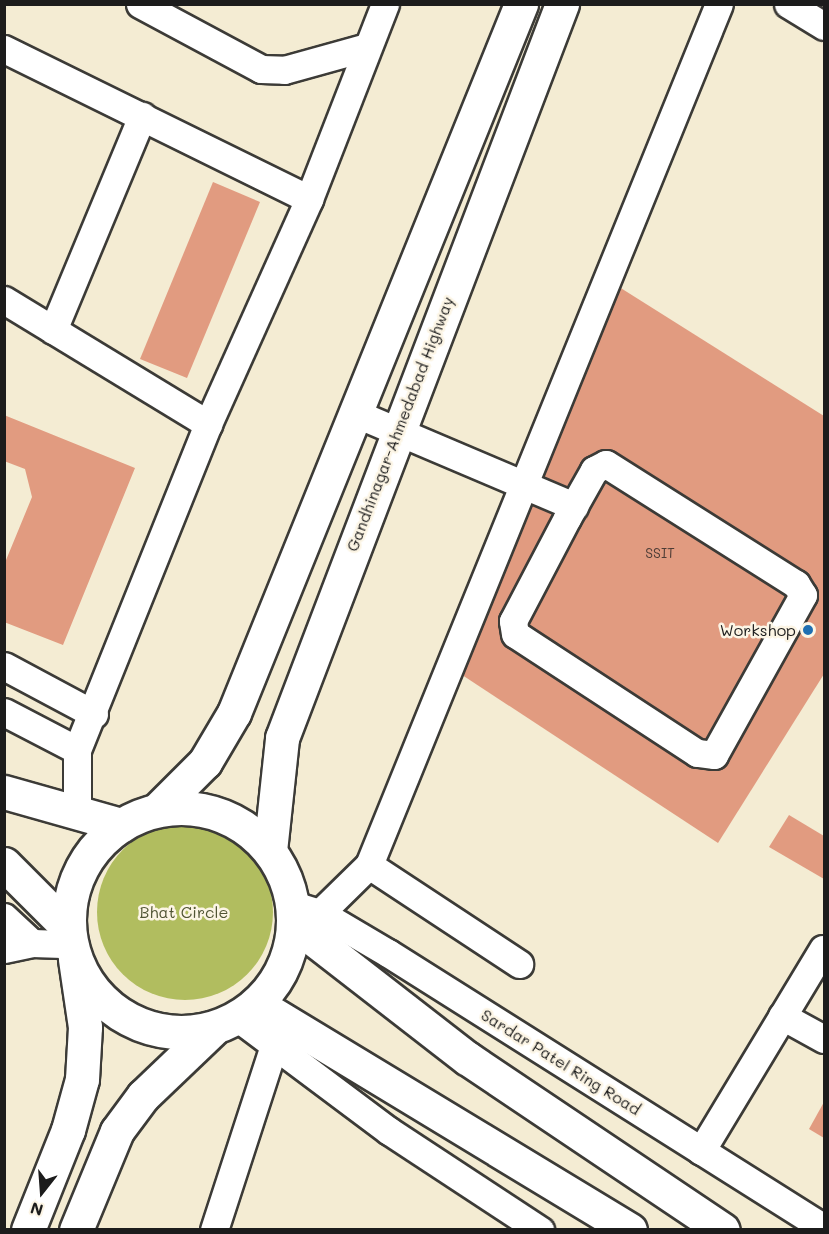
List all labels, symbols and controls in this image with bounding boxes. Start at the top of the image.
street label: Gandhinagar-Ahmedabad Highway [342,294,458,554]
house number: SSIT [645,545,675,561]
place label: Workshop [720,620,796,640]
marker: Workshop [801,623,815,637]
park label: Bhat Circle [140,902,228,922]
street label: Sardar Patel Ring Road [478,1005,644,1119]
north arrow [12,1162,72,1222]
text: N [28,1198,45,1222]

